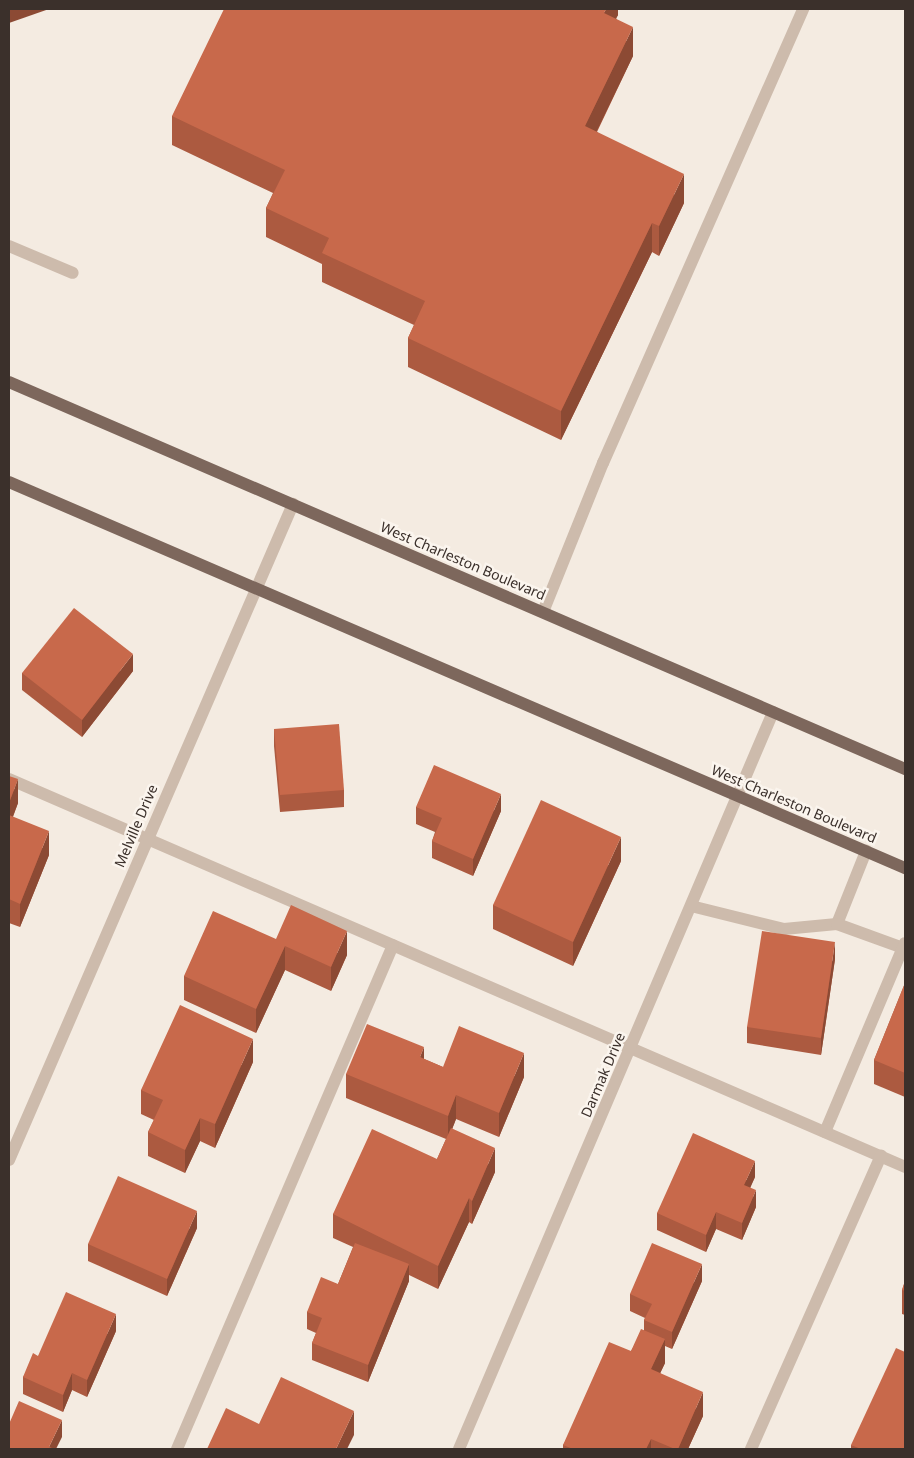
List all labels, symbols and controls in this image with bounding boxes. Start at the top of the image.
street label: West Charleston Boulevard [378,519,548,603]
street label: West Charleston Boulevard [709,762,879,846]
street label: Melville Drive [111,782,161,870]
street label: Darmak Drive [578,1030,628,1120]

